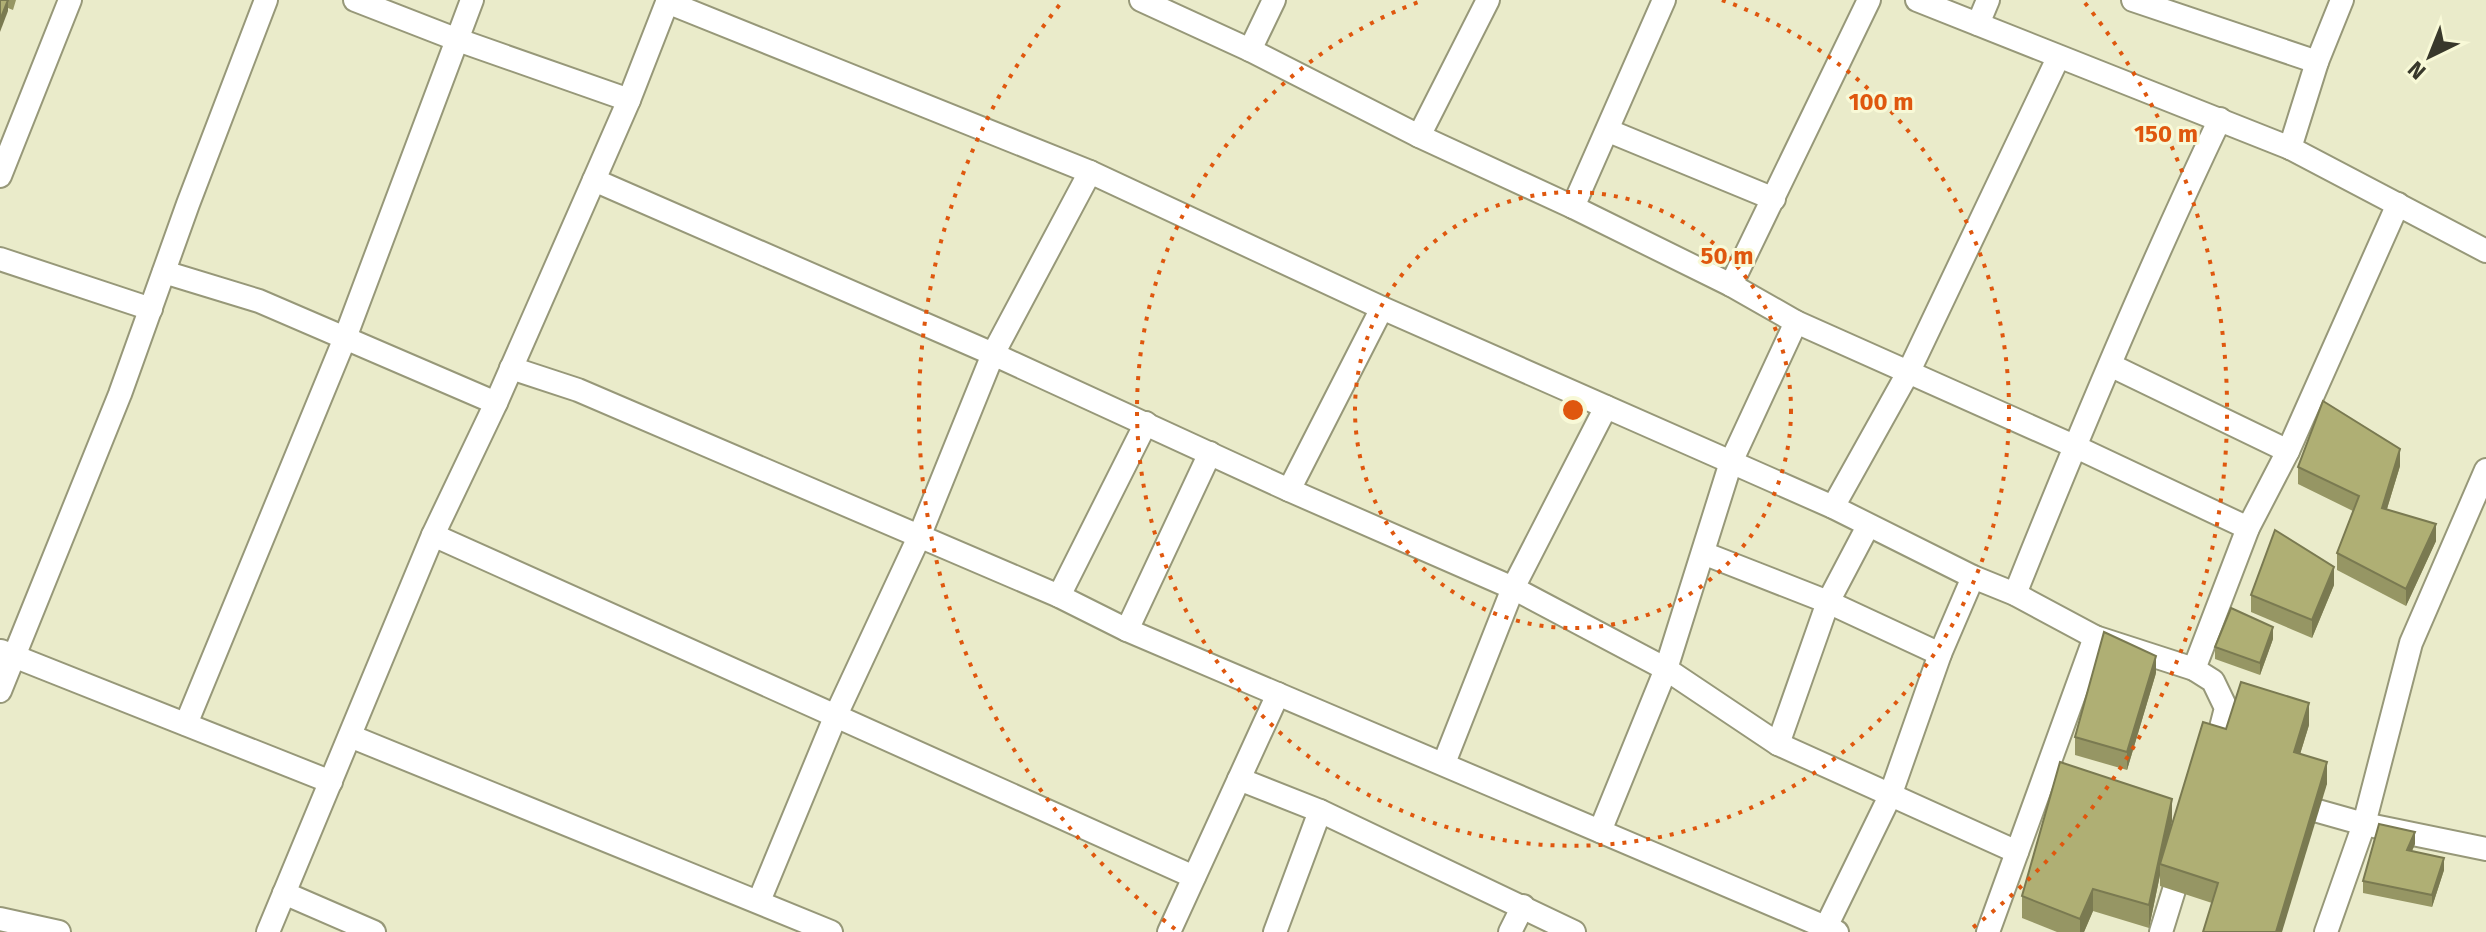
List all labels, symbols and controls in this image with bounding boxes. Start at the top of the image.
north arrow [2390,16,2470,96]
text: N [2402,55,2431,85]
text: 100 m [1848,88,1914,116]
text: 150 m [2134,120,2198,148]
text: 50 m [1701,242,1753,270]
centre of rings [1559,396,1587,424]

